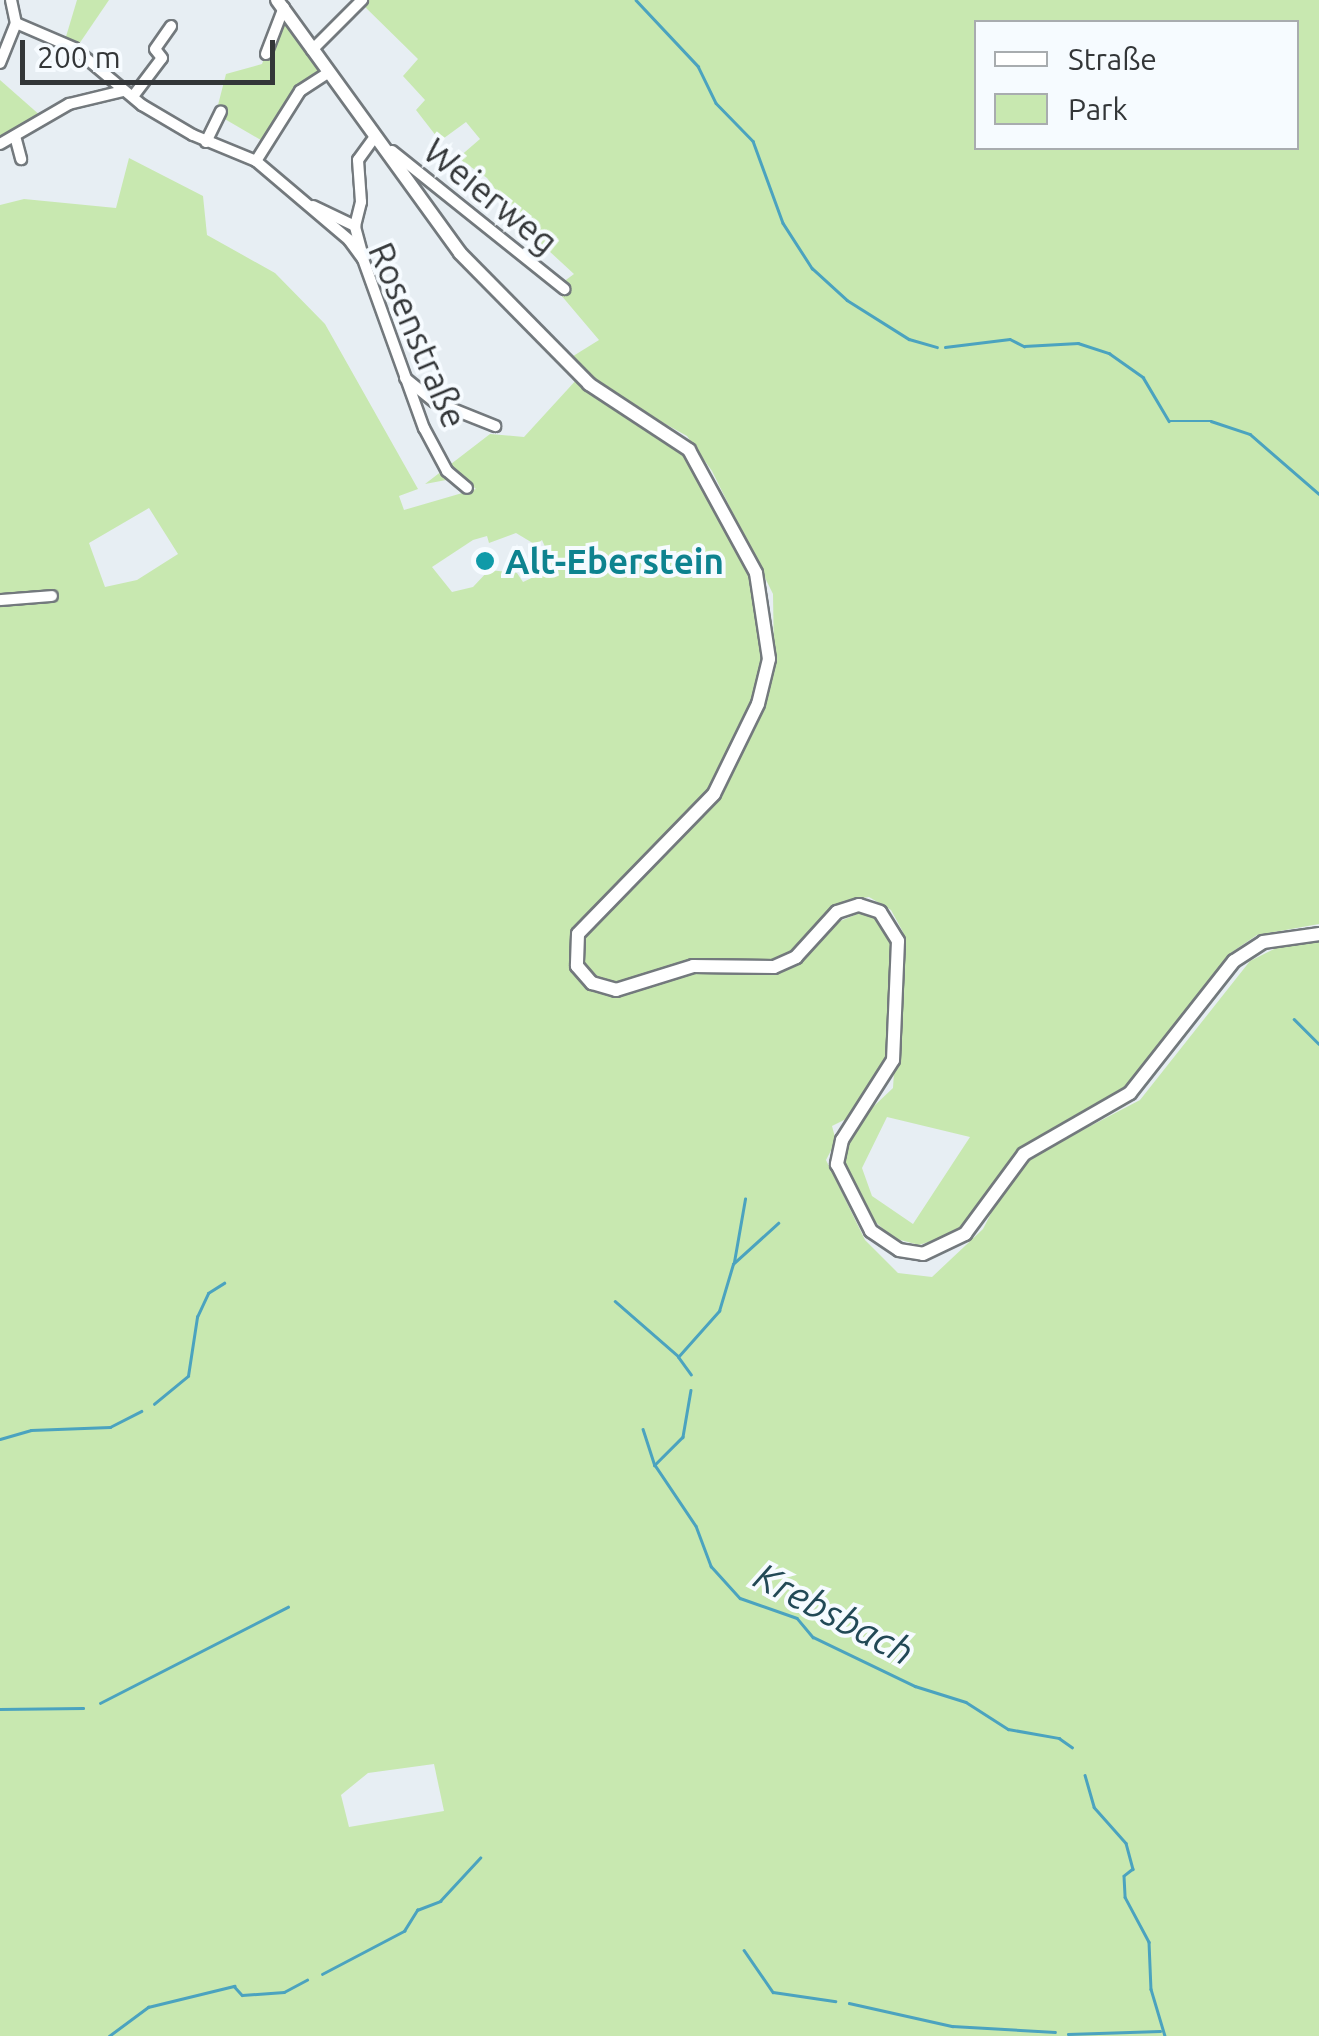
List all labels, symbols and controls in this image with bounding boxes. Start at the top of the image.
scale bar [25,20,280,82]
legend [974,20,1299,150]
text: 200 m [37,40,121,74]
text: Straße [1068,42,1157,76]
text: Park [1068,92,1128,126]
street label: Weierweg [416,129,566,263]
street label: Rosenstraße [360,236,476,434]
place label: Alt-Eberstein [505,540,724,582]
marker: Alt-Eberstein [474,550,496,572]
water label: Krebsbach [747,1553,921,1675]

